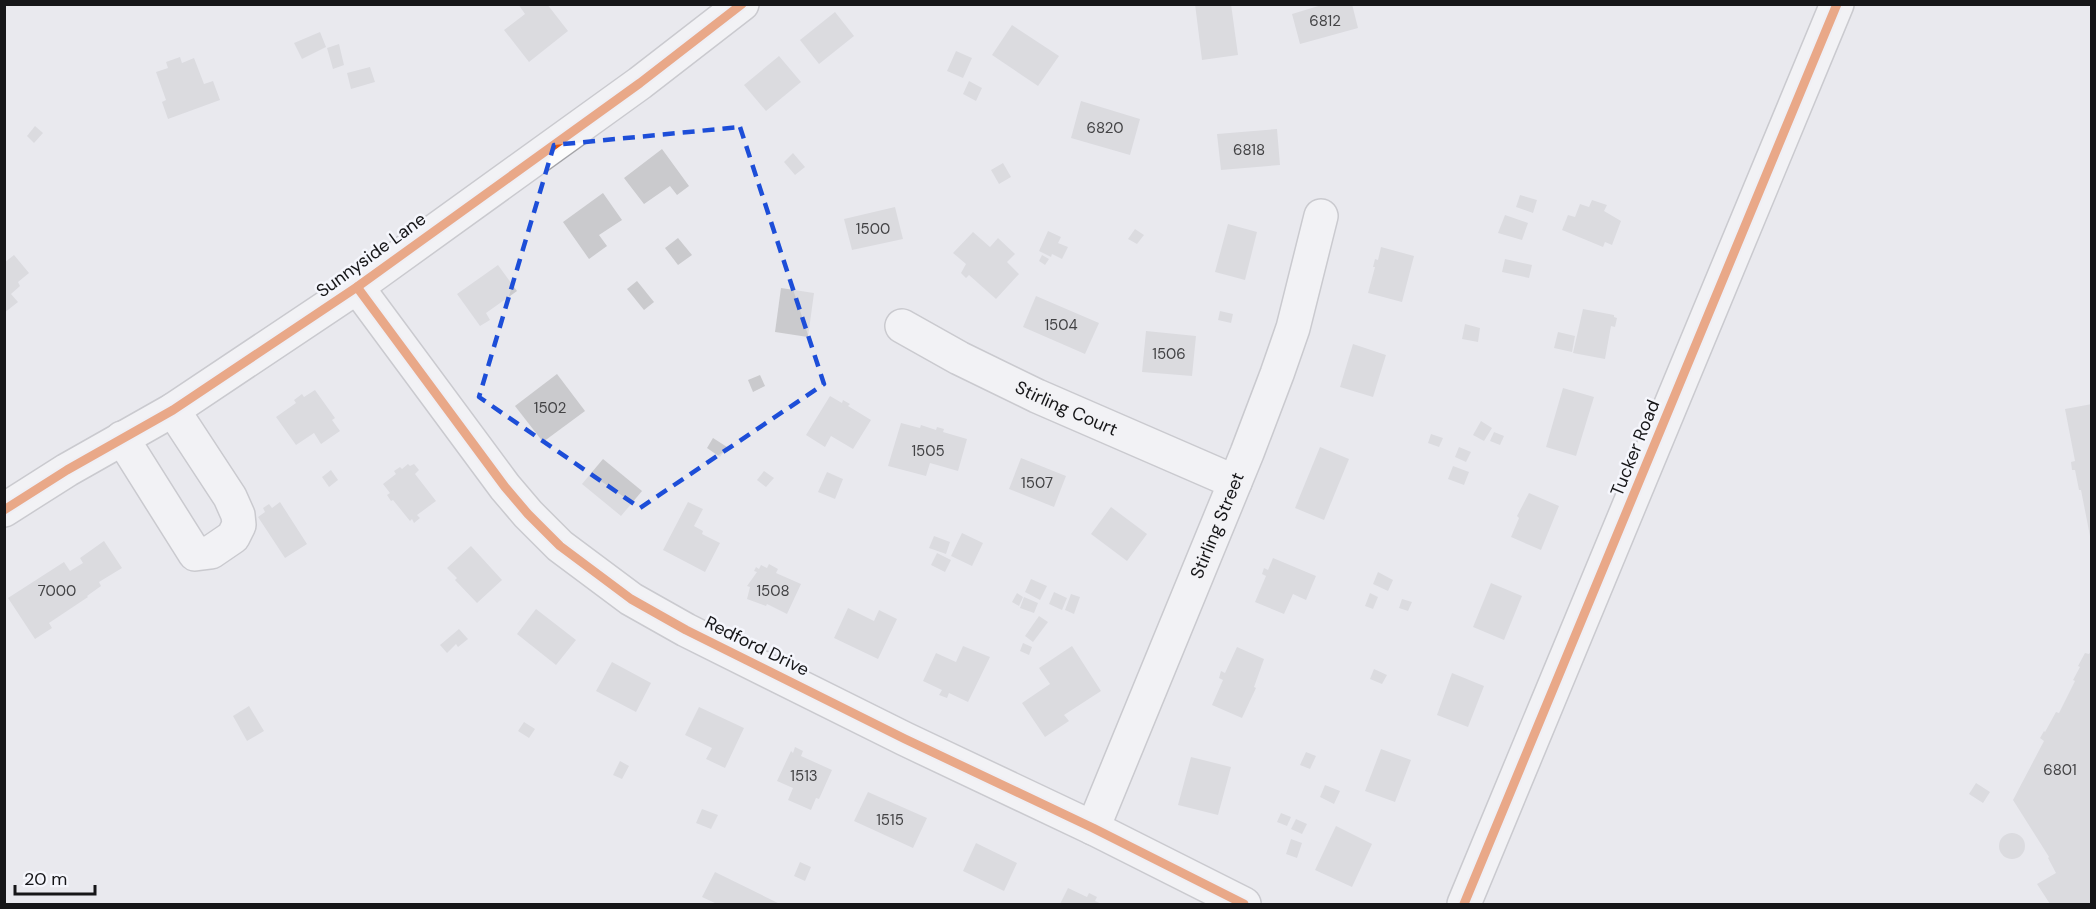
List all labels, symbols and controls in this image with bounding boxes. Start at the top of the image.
house number: 6812 [1309,11,1341,31]
house number: 6820 [1086,118,1124,138]
house number: 6818 [1233,140,1265,160]
street label: Sunnyside Lane [311,207,431,303]
house number: 1500 [856,219,890,239]
house number: 1504 [1044,315,1078,335]
house number: 1506 [1152,344,1186,364]
street label: Stirling Court [1011,375,1121,442]
street label: Tucker Road [1605,396,1665,500]
house number: 1502 [534,398,566,418]
house number: 1505 [911,441,945,461]
street label: Stirling Street [1185,469,1250,582]
house number: 1507 [1021,473,1053,493]
house number: 7000 [38,581,76,601]
house number: 1508 [756,581,790,601]
street label: Redford Drive [701,610,813,682]
house number: 6801 [2043,760,2077,780]
house number: 1513 [790,766,818,786]
house number: 1515 [876,810,904,830]
scale bar [15,858,94,896]
text: 20 m [24,867,67,891]

